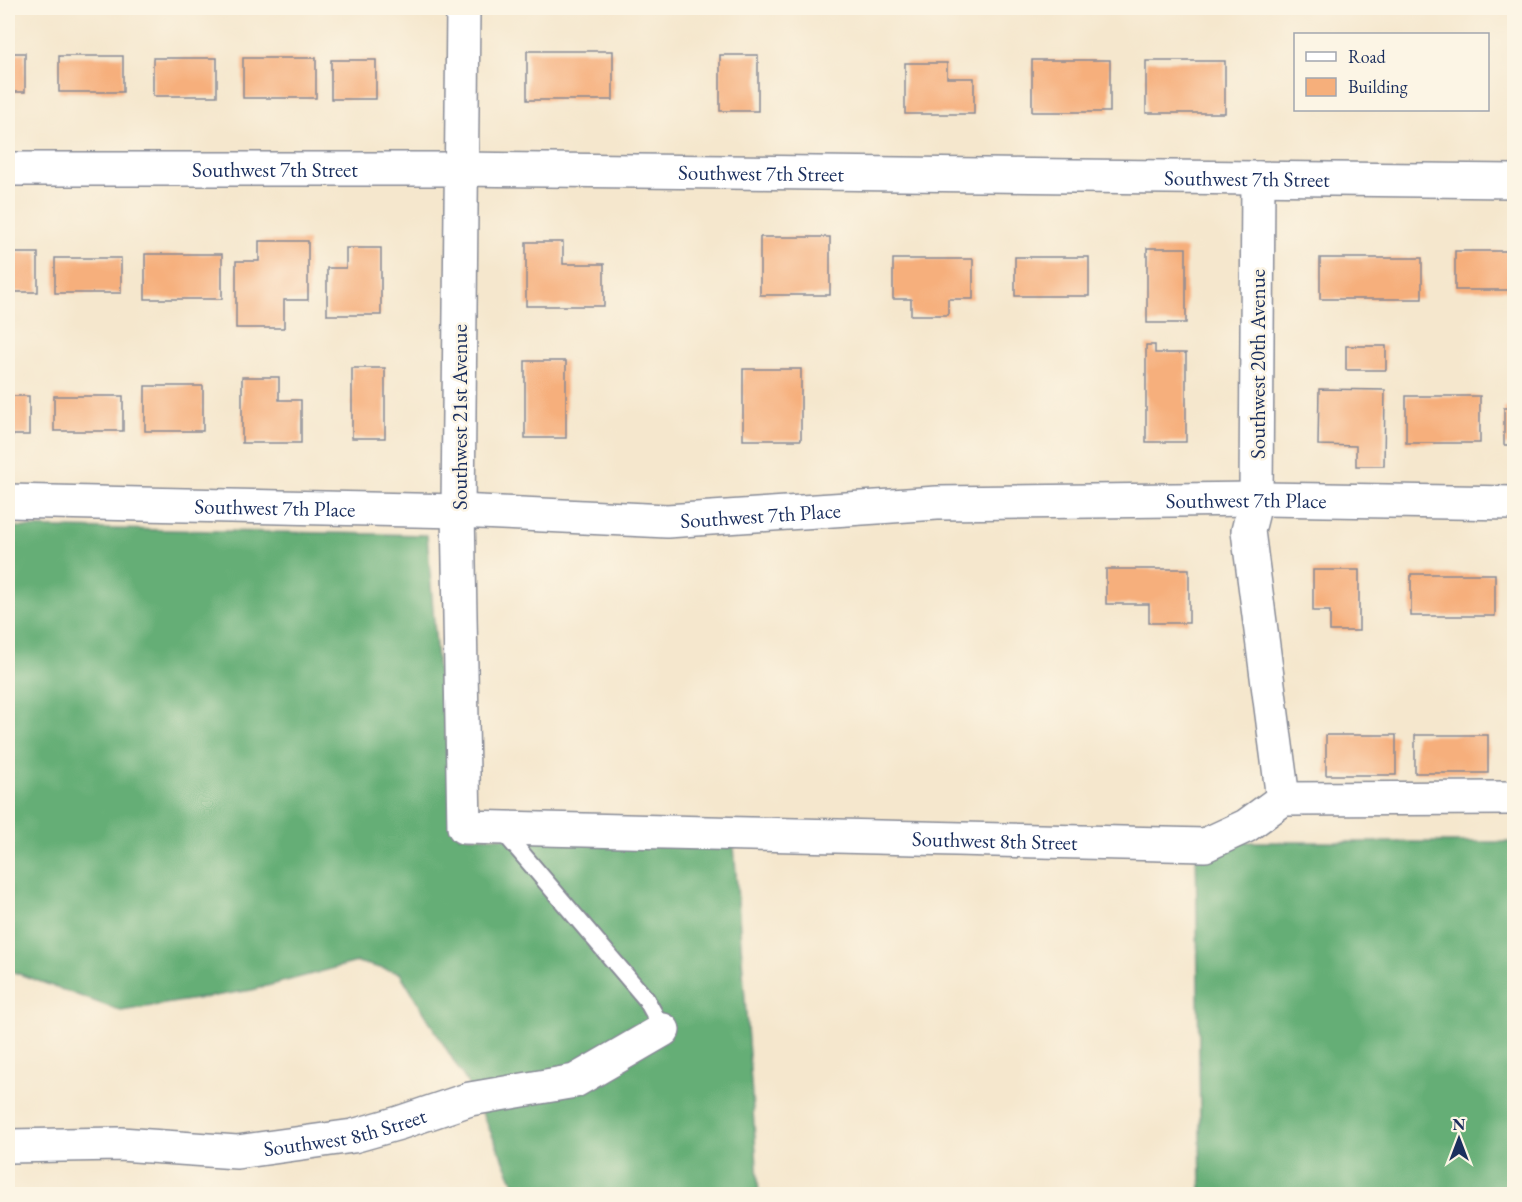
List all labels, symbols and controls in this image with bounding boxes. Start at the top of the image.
legend [1294,33,1489,111]
text: Road [1348,45,1387,68]
text: Building [1348,75,1408,98]
street label: Southwest 7th Street [192,156,358,183]
street label: Southwest 7th Street [678,158,844,187]
street label: Southwest 7th Street [1164,164,1330,192]
street label: Southwest 20th Avenue [1244,269,1271,459]
street label: Southwest 21st Avenue [446,324,473,510]
street label: Southwest 7th Place [1165,485,1327,514]
street label: Southwest 7th Place [194,492,356,522]
street label: Southwest 7th Place [679,496,842,534]
street label: Southwest 8th Street [912,824,1078,855]
street label: Southwest 8th Street [262,1101,430,1162]
north arrow [1429,1109,1489,1169]
text: N [1453,1114,1466,1135]

